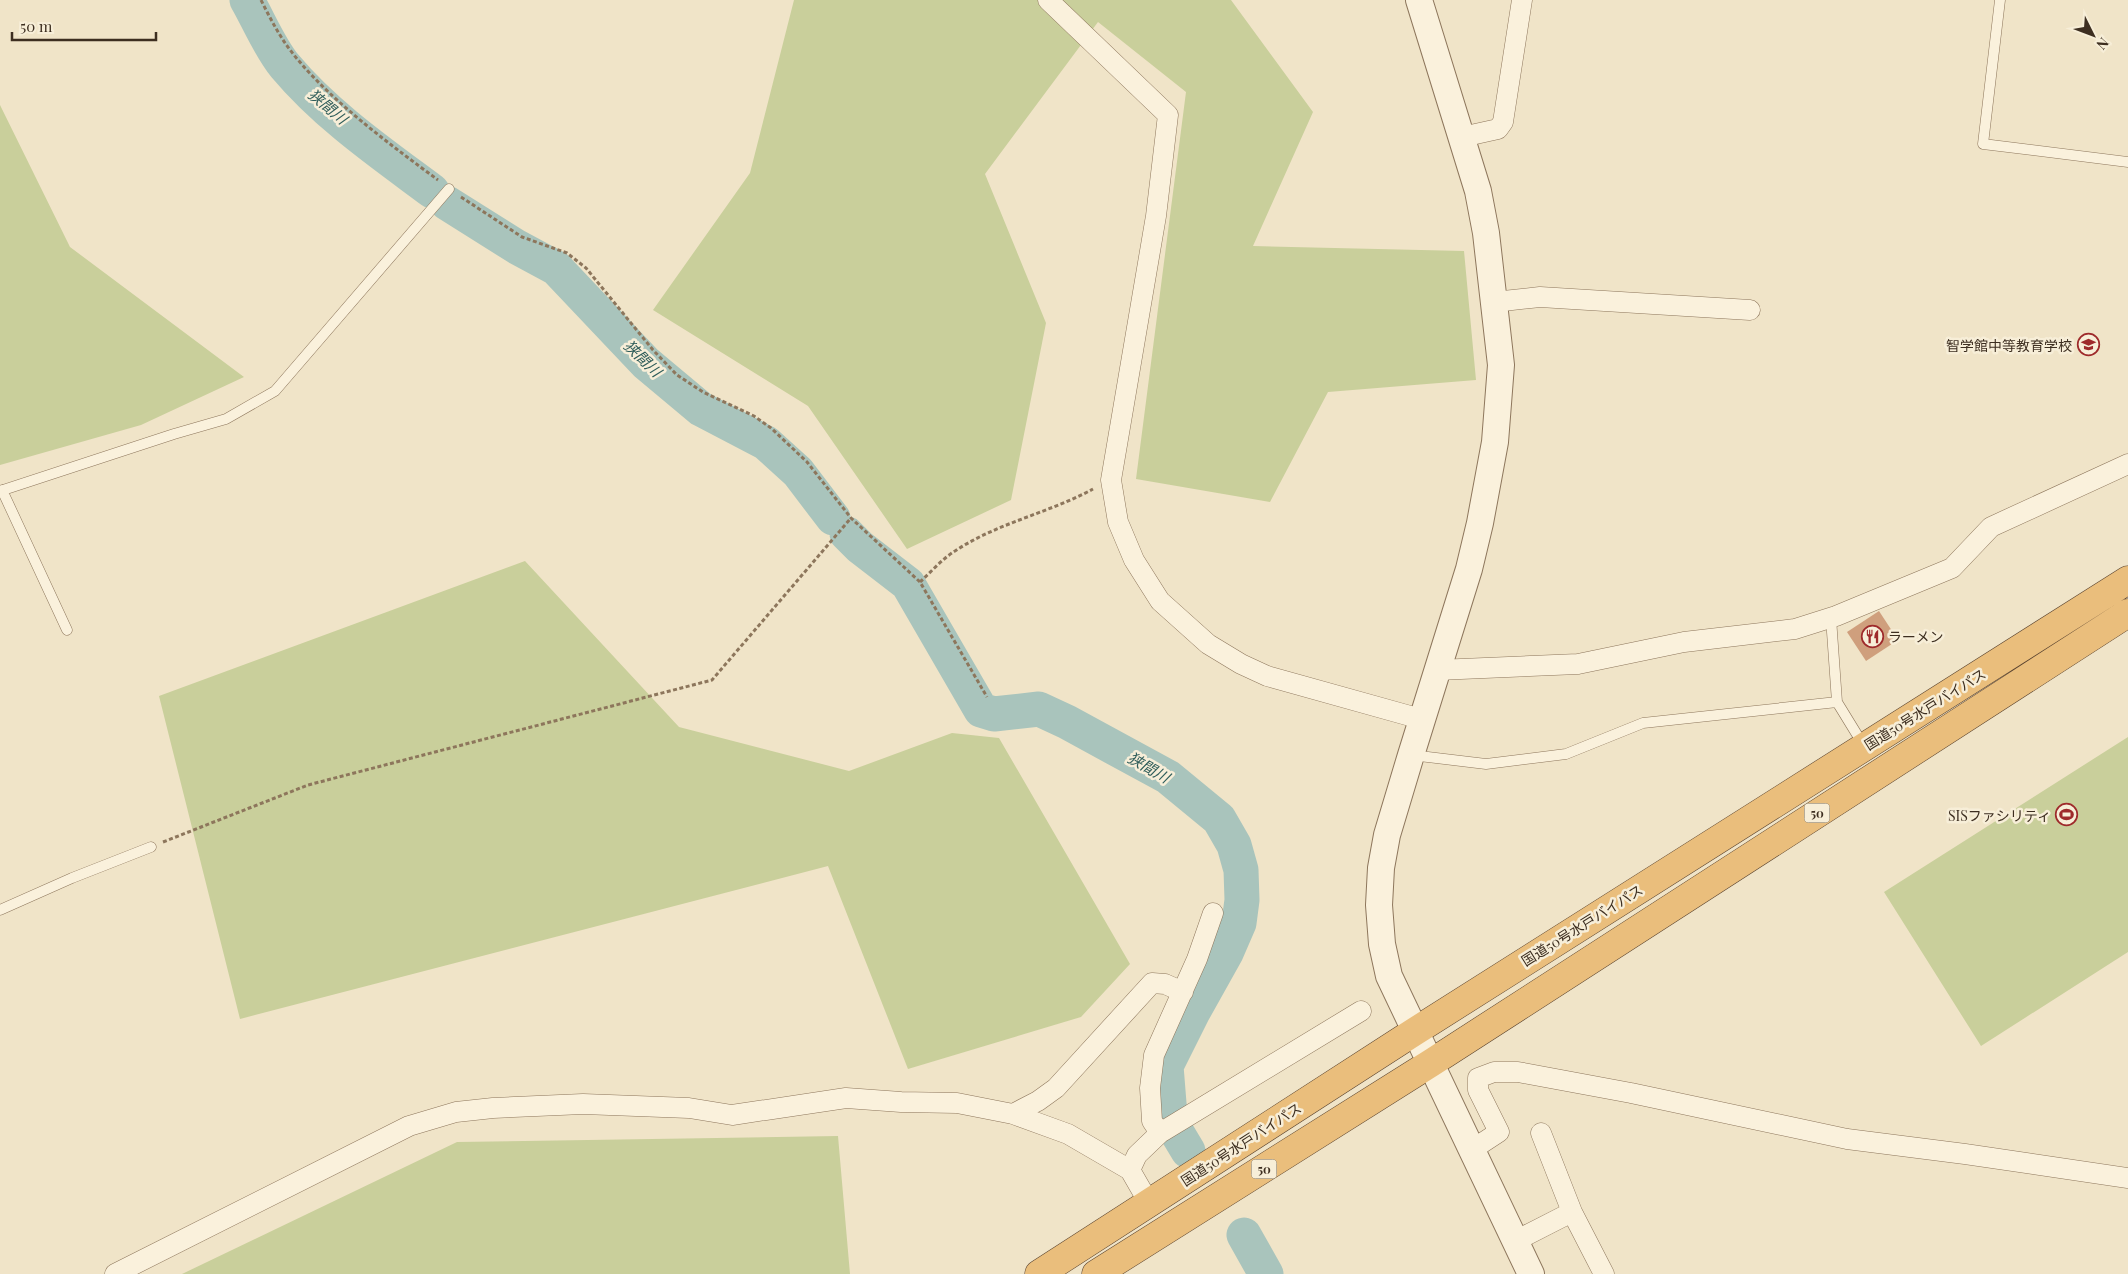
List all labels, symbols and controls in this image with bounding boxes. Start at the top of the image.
scale bar [12,10,156,42]
north arrow [2068,10,2118,60]
text: 50 m [20,16,53,36]
text: N [2093,34,2113,54]
water label: 狭間川 [304,84,353,129]
school or university icon: 智学館中等教育学校 [2076,333,2100,357]
water label: 狭間川 [620,335,668,382]
place label: 智学館中等教育学校 [1946,336,2072,355]
restaurant icon: ラーメン [1860,624,1884,648]
place label: ラーメン [1888,627,1943,646]
street label: 国道50号水戸バイパス [1861,664,1989,754]
water label: 狭間川 [1125,747,1175,788]
sports icon: SISファシリティ [2055,803,2079,827]
road number: 50 [1804,804,1830,822]
place label: SISファシリティ [1948,806,2051,825]
street label: 国道50号水戸バイパス [1518,880,1646,970]
street label: 国道50号水戸バイパス [1178,1099,1304,1189]
road number: 50 [1252,1160,1276,1178]

